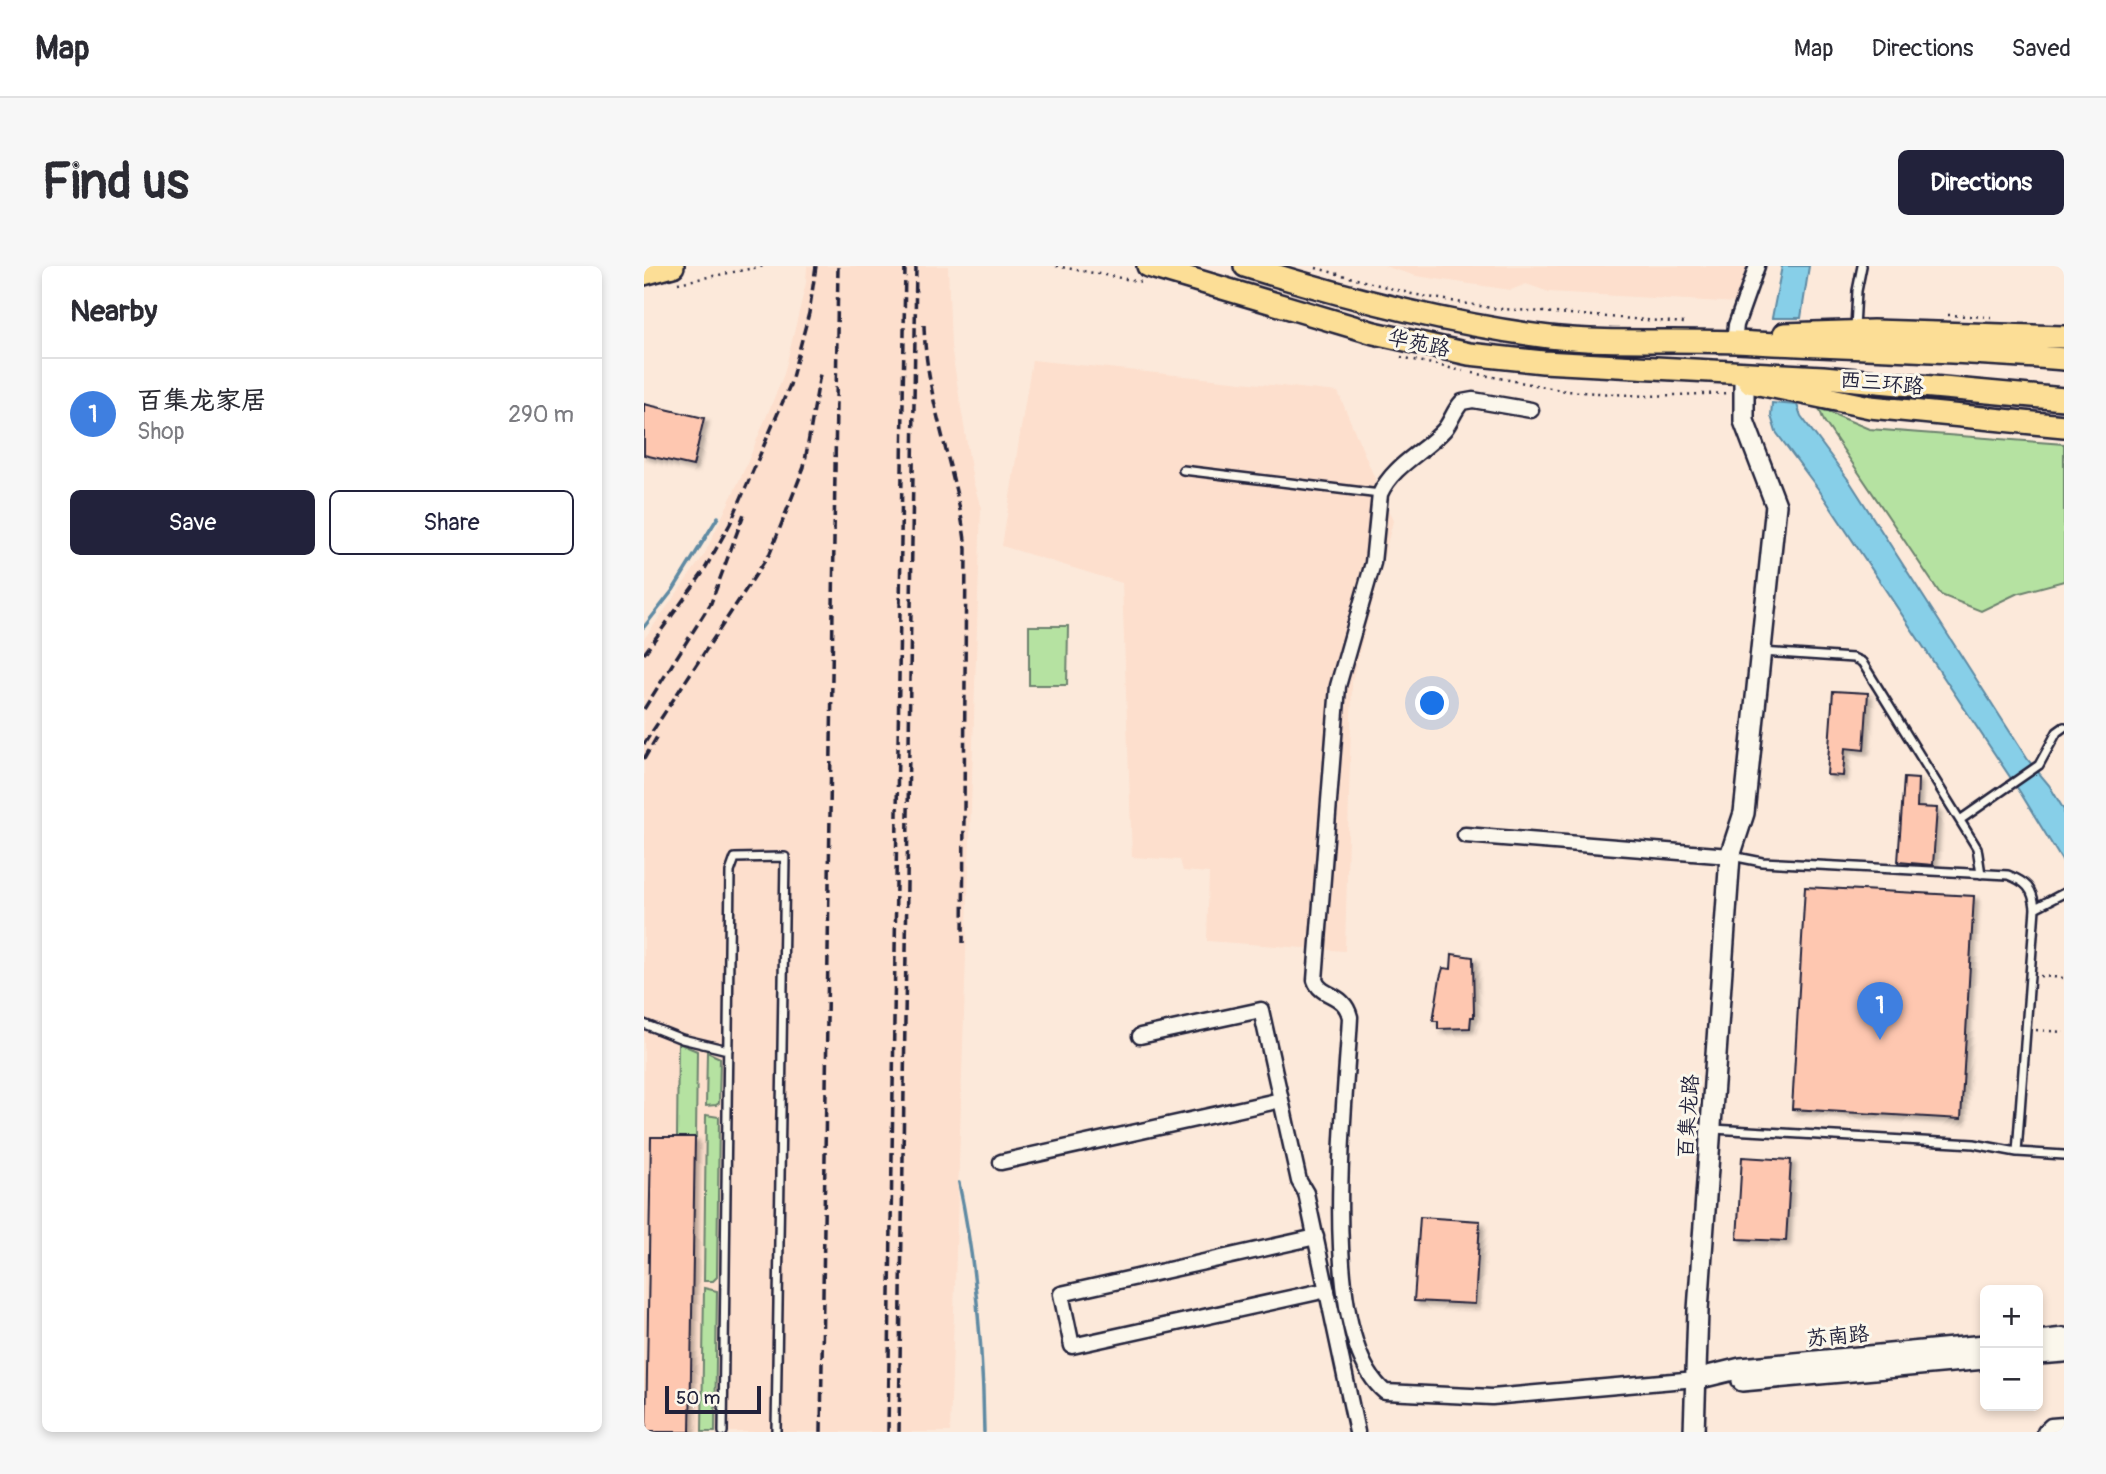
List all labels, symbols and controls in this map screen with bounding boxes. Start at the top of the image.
text: Map [35,28,90,69]
text: Map [1794,34,1834,63]
text: Directions [1872,34,1973,63]
text: Saved [2011,34,2071,63]
button: Directions [1898,150,2064,215]
text: Find us [42,152,189,213]
text: Nearby [70,293,157,330]
street label: 华苑路 [1385,324,1453,363]
street label: 西三环路 [1839,366,1925,401]
text: 百集龙家居 [137,385,267,417]
text: 1 [89,400,98,429]
text: 290 m [508,400,574,429]
text: Shop [137,417,185,446]
button: Save [70,490,315,555]
button: Share [329,490,574,555]
your location [1415,686,1449,720]
pin: 1 [1857,982,1903,1040]
street label: 百集龙路 [1672,1073,1705,1159]
map controls [1980,1285,2043,1411]
button: + [1980,1285,2043,1348]
street label: 苏南路 [1805,1320,1871,1353]
button: − [1980,1348,2043,1411]
scale bar [665,1383,761,1415]
text: 50 m [676,1386,720,1410]

